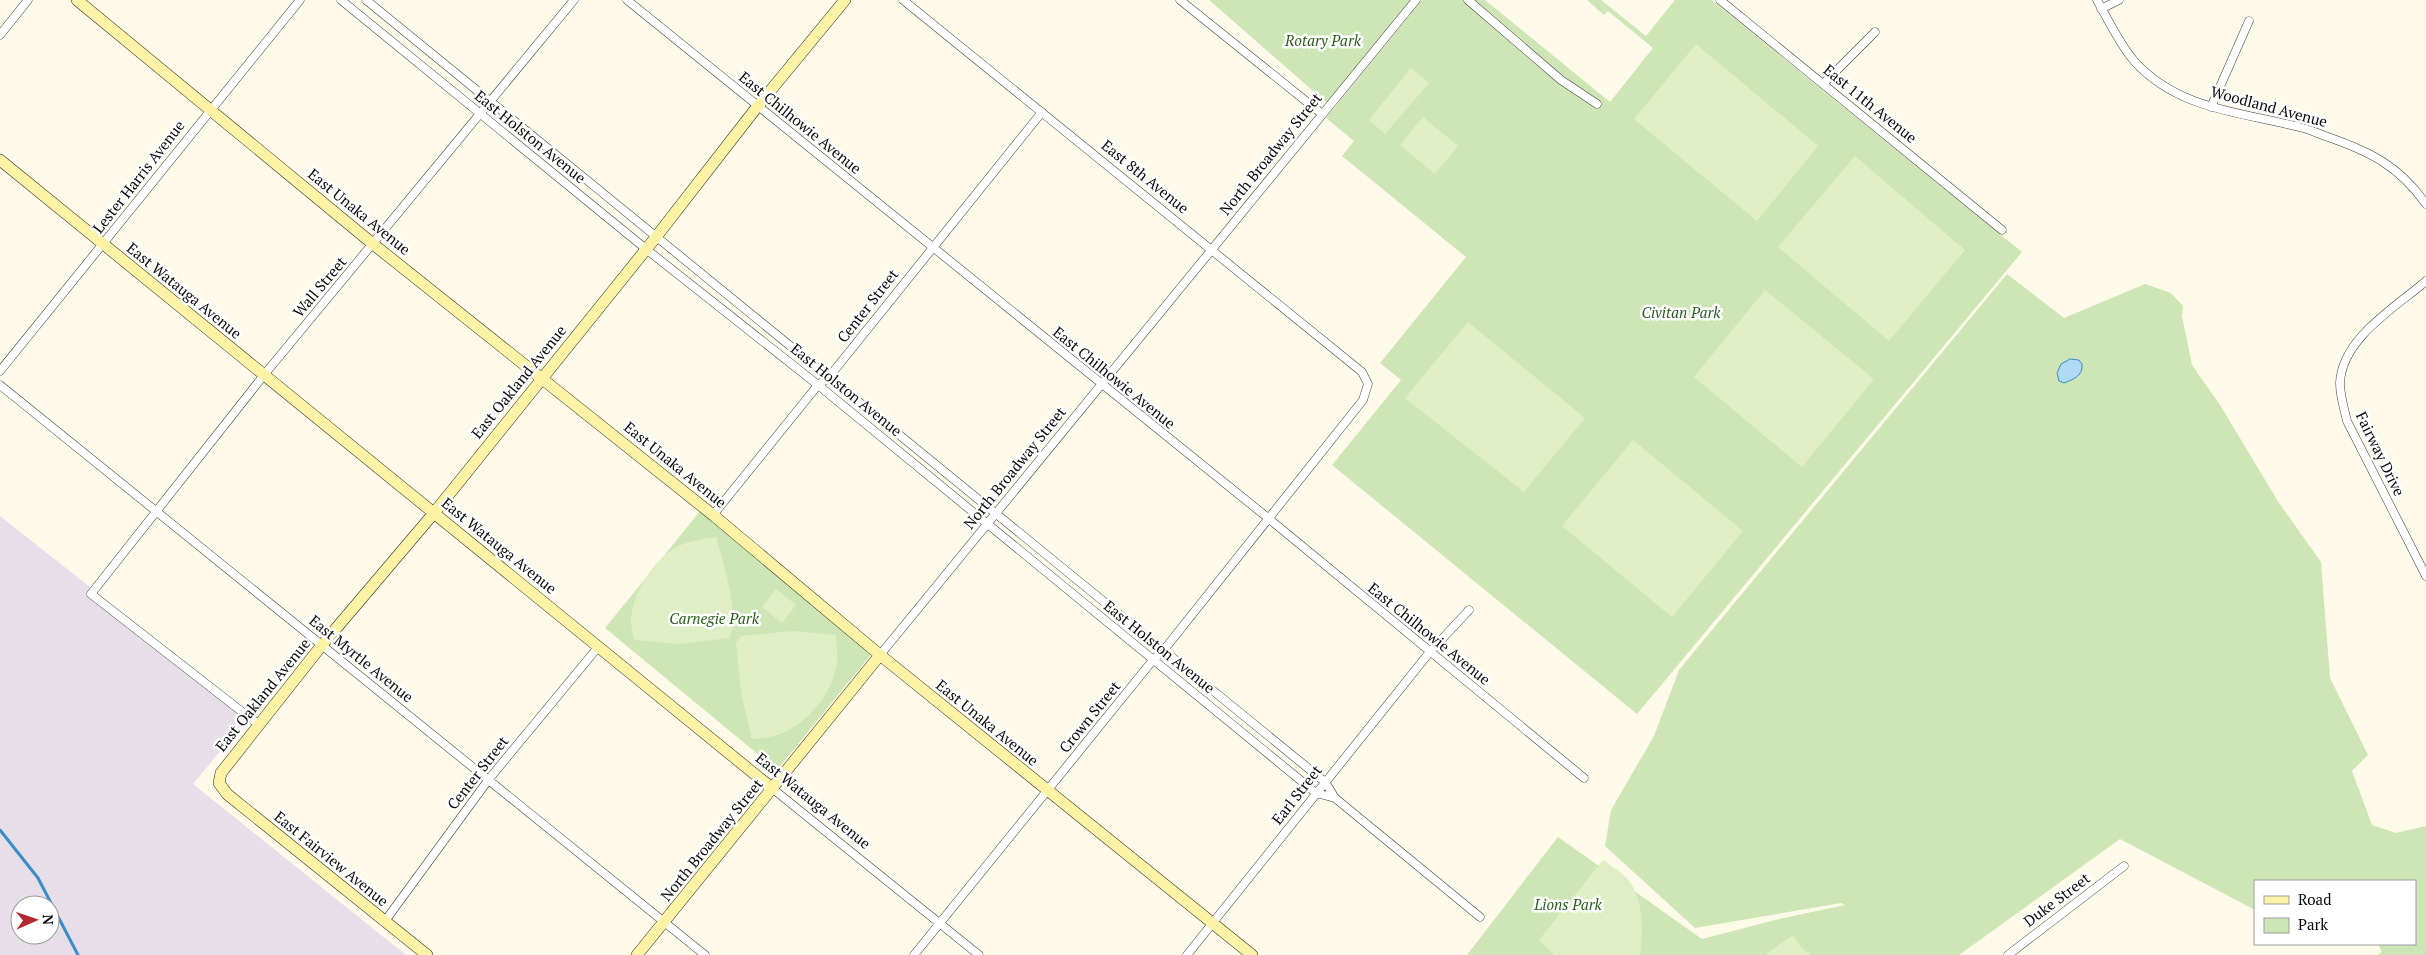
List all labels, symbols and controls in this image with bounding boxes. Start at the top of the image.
park label: Rotary Park [1284,30,1362,50]
street label: East 11th Avenue [1820,59,1922,147]
street label: East Chilhowie Avenue [735,67,866,178]
street label: Woodland Avenue [2209,81,2330,131]
street label: East Holston Avenue [471,85,590,187]
street label: North Broadway Street [1215,88,1326,219]
street label: Lester Harris Avenue [88,116,189,237]
street label: East 8th Avenue [1098,135,1193,218]
street label: East Unaka Avenue [304,164,415,259]
street label: East Watauga Avenue [123,238,246,343]
street label: Wall Street [288,252,351,321]
street label: Center Street [832,264,903,346]
park label: Civitan Park [1641,302,1721,322]
street label: East Oakland Avenue [466,321,570,442]
street label: East Chilhowie Avenue [1049,322,1180,433]
street label: East Holston Avenue [787,338,906,440]
street label: North Broadway Street [959,402,1070,533]
street label: Fairway Drive [2352,408,2410,499]
street label: East Unaka Avenue [620,417,731,512]
street label: East Watauga Avenue [438,493,561,598]
street label: East Chilhowie Avenue [1364,578,1495,689]
street label: East Holston Avenue [1100,595,1219,697]
park label: Carnegie Park [669,608,760,628]
street label: East Myrtle Avenue [305,610,418,706]
street label: East Oakland Avenue [210,634,314,755]
street label: East Unaka Avenue [932,675,1043,770]
street label: Crown Street [1054,676,1125,756]
street label: Center Street [442,731,513,813]
street label: East Watauga Avenue [752,748,875,853]
street label: Earl Street [1267,760,1326,828]
street label: North Broadway Street [656,774,767,905]
street label: East Fairview Avenue [270,806,393,910]
street label: Duke Street [2019,867,2094,931]
legend [2254,880,2416,945]
text: Road [2298,889,2331,909]
park label: Lions Park [1533,894,1603,914]
north arrow [10,895,60,945]
text: N [39,914,58,926]
text: Park [2298,914,2328,934]

